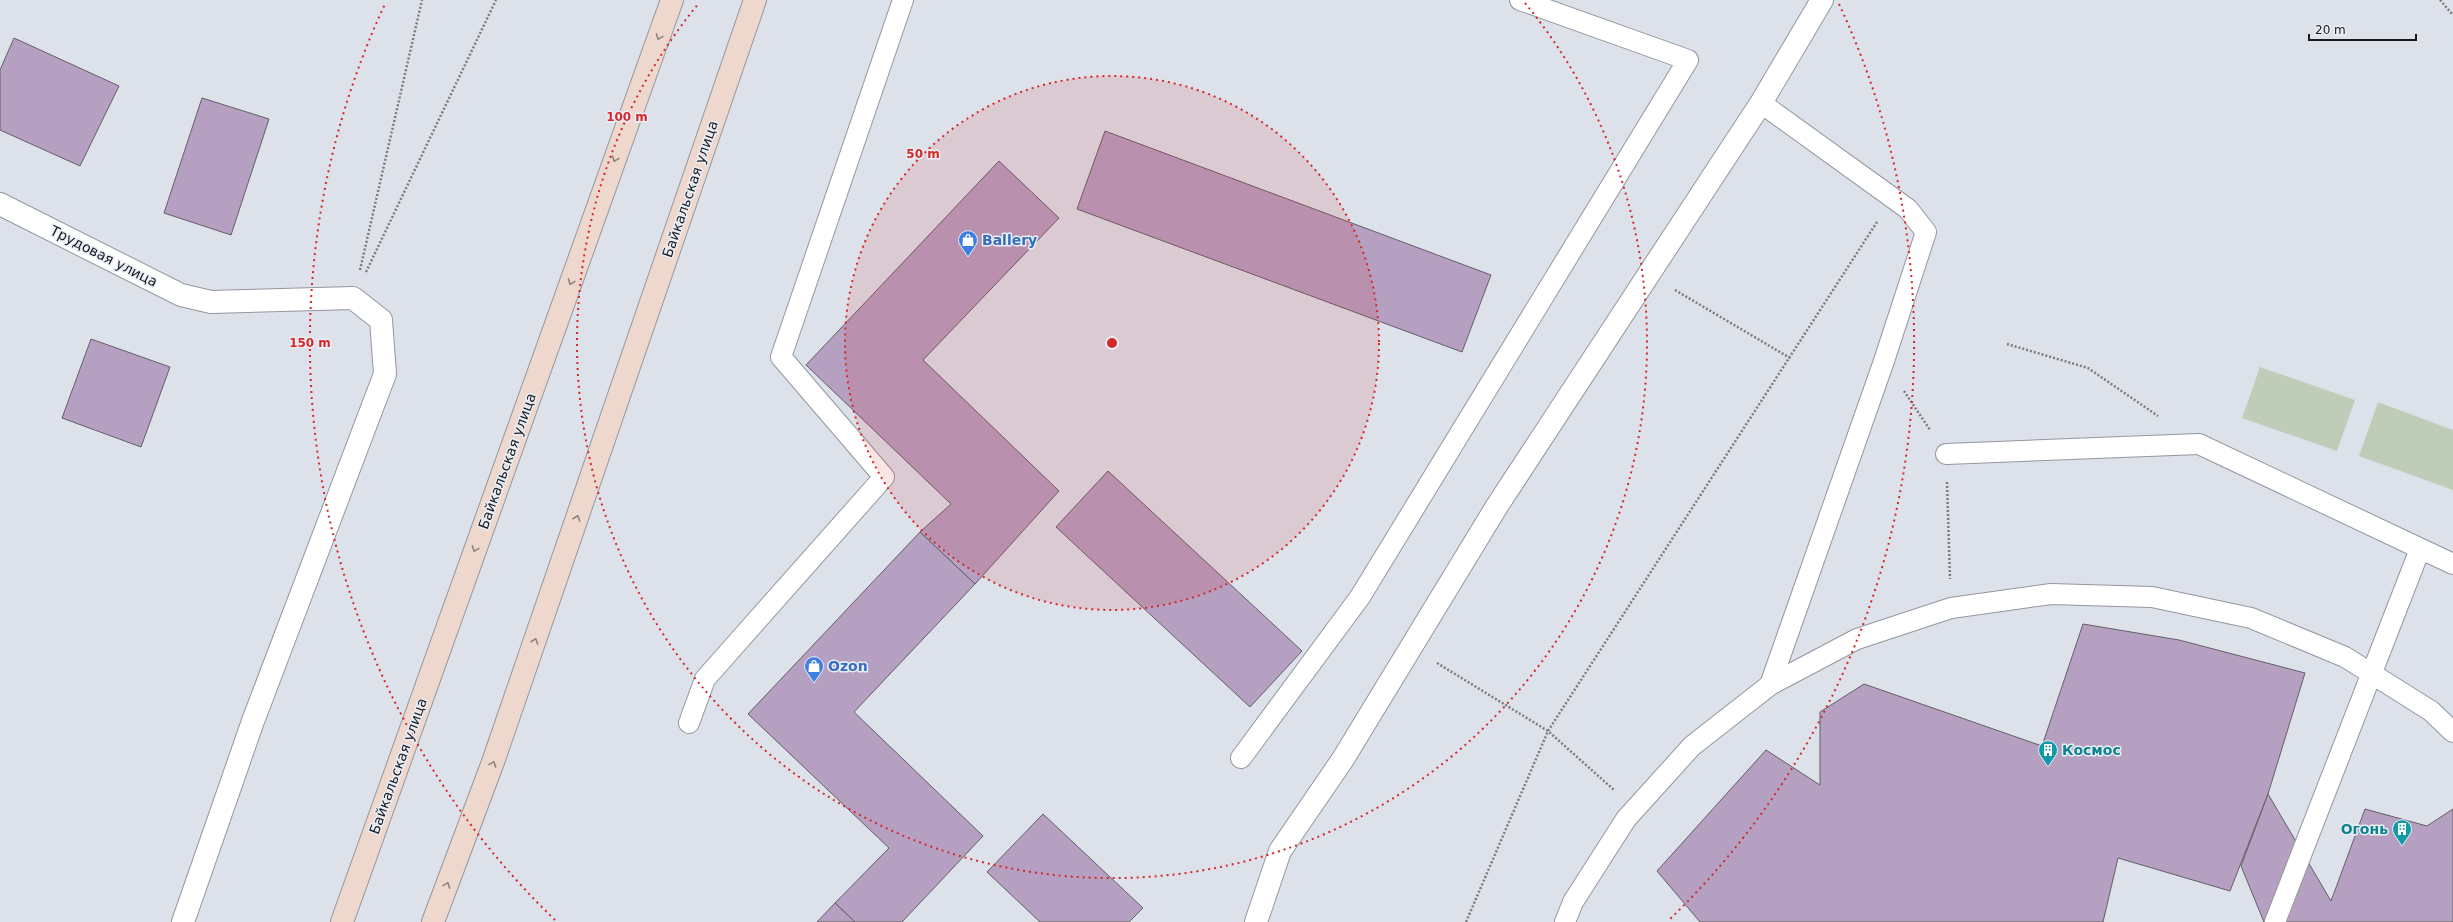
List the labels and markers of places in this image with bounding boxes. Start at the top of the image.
shop icon: Ballery [957,229,979,257]
place label: Ballery [982,232,1037,248]
centre of rings [1105,336,1119,350]
shop icon: Ozon [803,655,825,683]
place label: Ozon [828,658,868,674]
building icon: Космос [2037,739,2059,767]
place label: Космос [2062,742,2121,758]
building icon: Огонь [2391,818,2413,846]
place label: Огонь [2341,821,2388,837]

